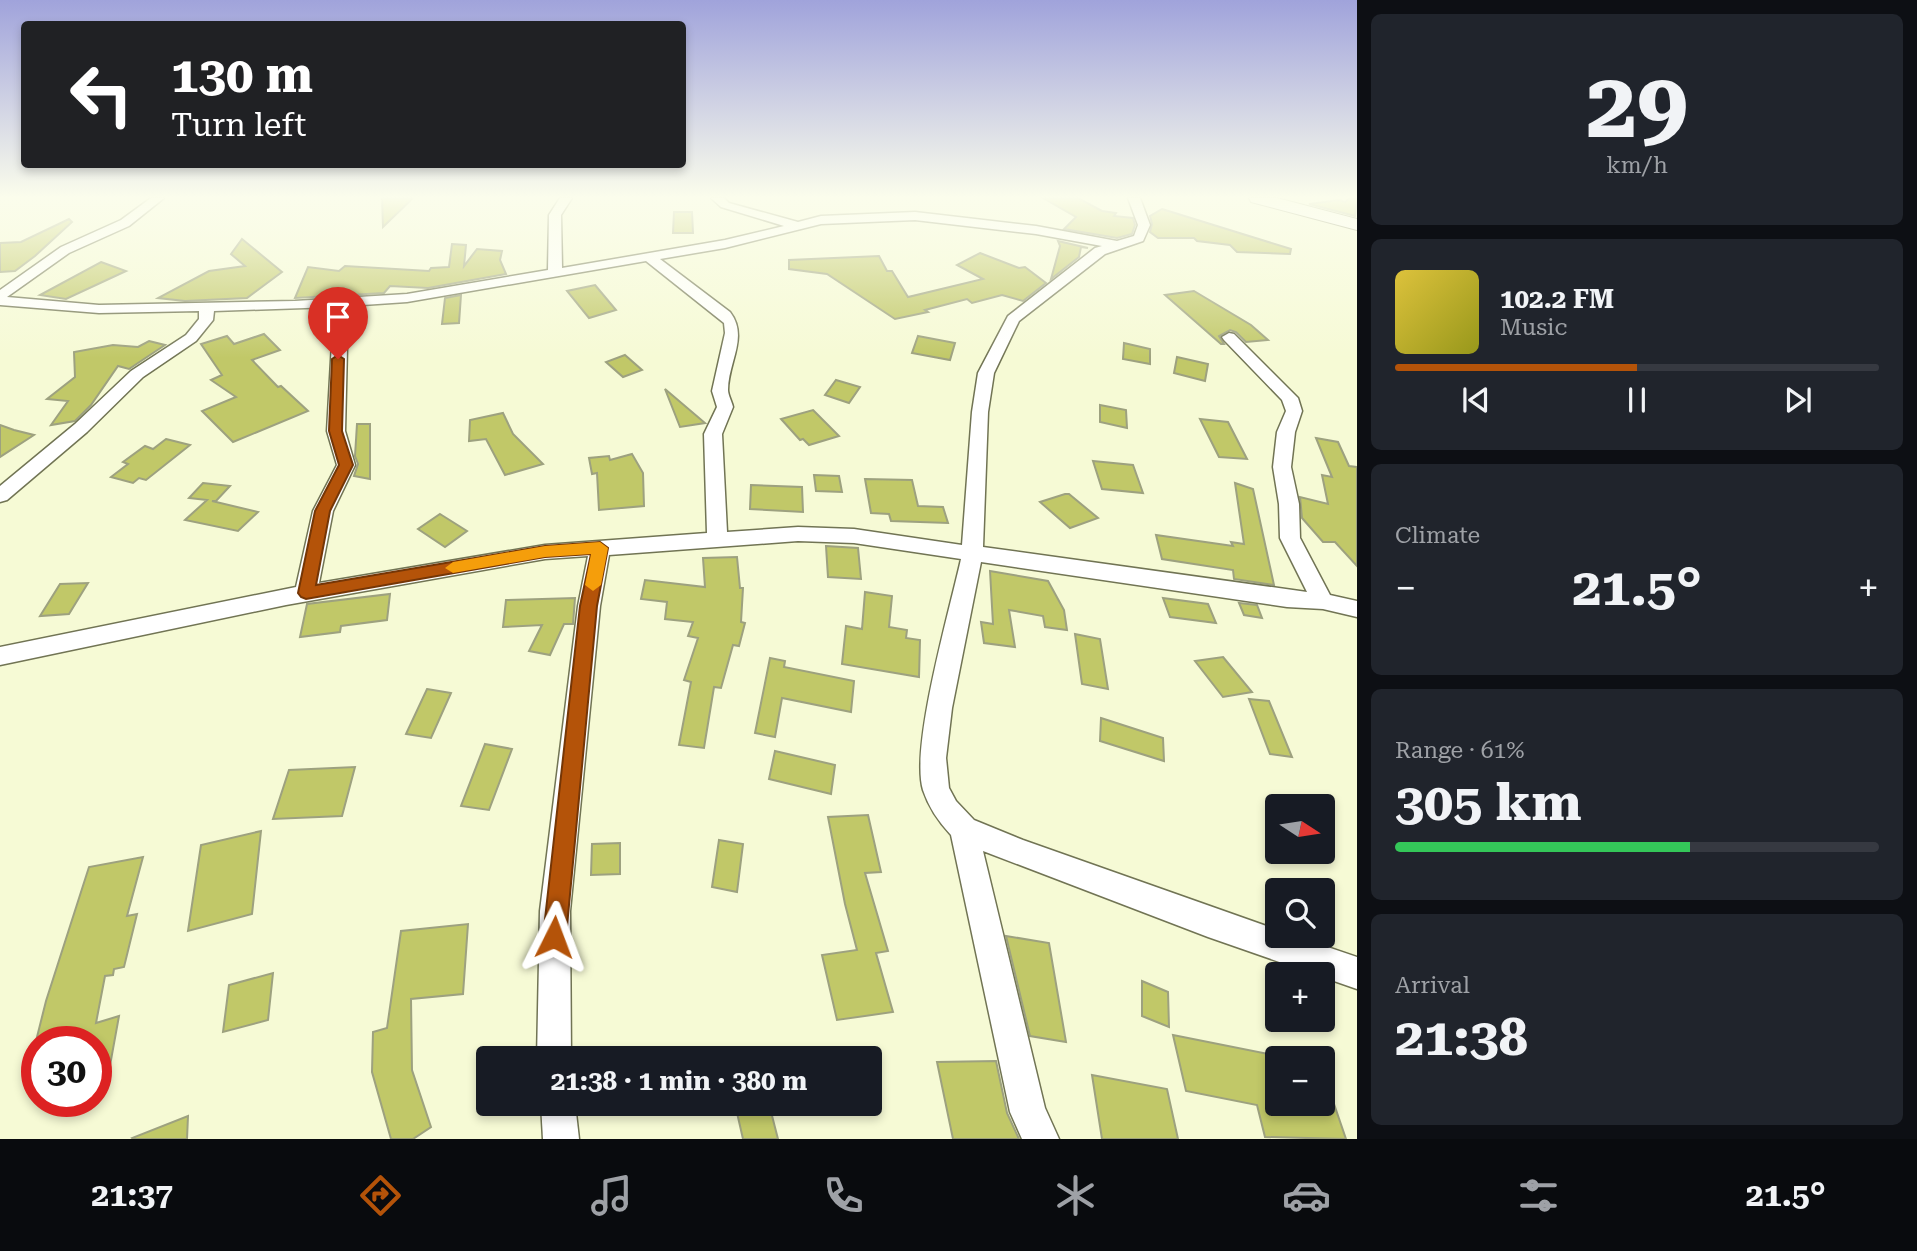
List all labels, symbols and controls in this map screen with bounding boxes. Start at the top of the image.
text: 130 m [171,47,313,104]
icon: left [56,49,147,140]
text: 29 [1586,53,1688,159]
text: Turn left [171,106,306,144]
text: km/h [1606,152,1668,179]
text: 102.2 FM [1500,284,1614,314]
pin [308,287,368,359]
icon: arrive [319,298,357,336]
text: Music [1500,314,1567,341]
icon: previous [1457,381,1495,419]
icon: pause [1618,381,1656,419]
icon: next [1779,381,1817,419]
text: Climate [1395,522,1480,549]
text: 21.5° [1572,557,1702,618]
text: − [1395,566,1416,610]
text: + [1858,566,1879,610]
text: Range · 61% [1395,737,1524,764]
text: 305 km [1395,772,1582,833]
north arrow [1265,794,1335,864]
map controls [1265,794,1335,1116]
button: search [1265,878,1335,948]
position arrow [517,900,591,974]
button: + [1265,962,1335,1032]
text: Arrival [1395,972,1470,999]
text: 21:38 [1395,1007,1528,1068]
speed limit sign: 30 [21,1026,112,1117]
button: − [1265,1046,1335,1116]
text: 21:38 · 1 min · 380 m [551,1066,807,1096]
icon: directions [356,1171,405,1220]
icon: music [587,1171,636,1220]
icon: phone [819,1171,868,1220]
icon: climate [1051,1171,1100,1220]
icon: car [1282,1171,1331,1220]
icon: filters [1514,1171,1563,1220]
text: 21:37 [91,1176,173,1214]
text: 21.5° [1746,1176,1826,1214]

